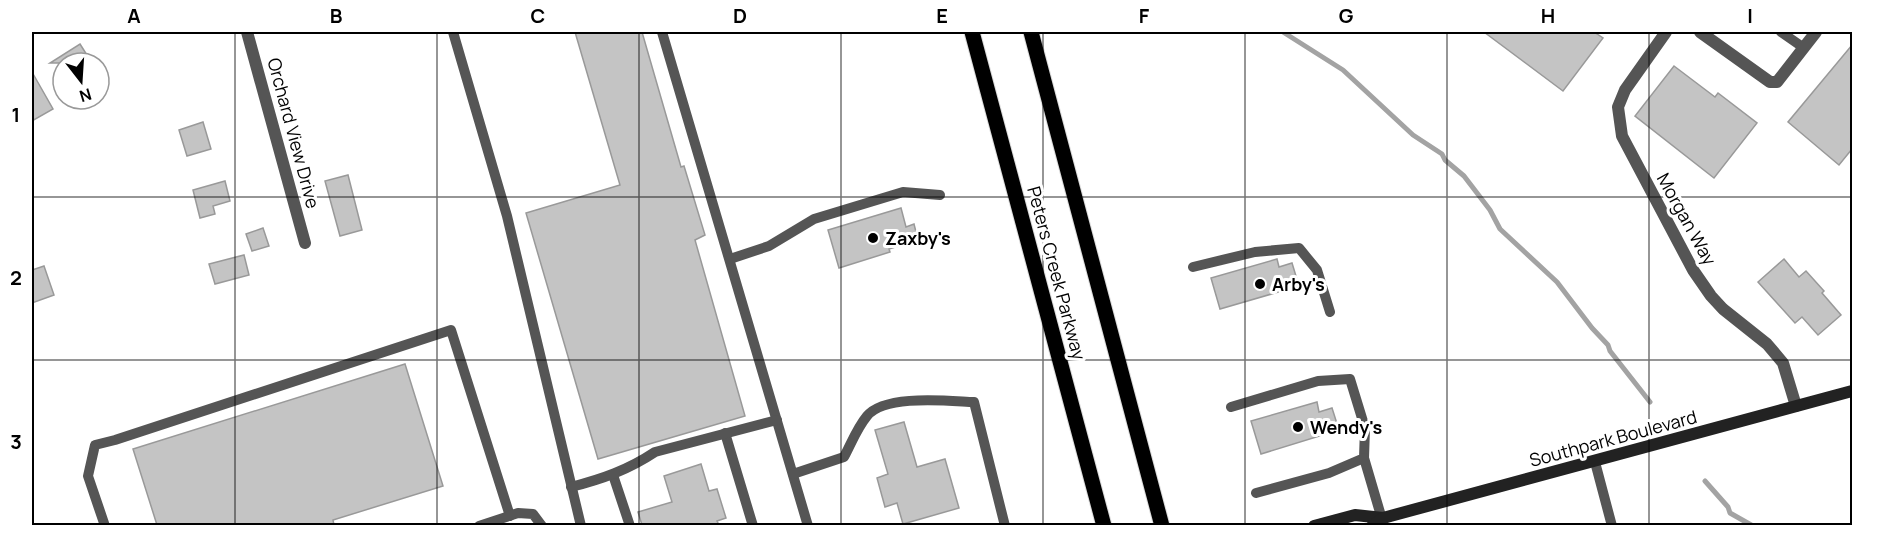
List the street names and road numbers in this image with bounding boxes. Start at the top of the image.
street label: Orchard View Drive [262,55,326,211]
street label: Morgan Way [1652,169,1722,270]
street label: Peters Creek Parkway [1022,184,1092,363]
street label: Southpark Boulevard [1527,404,1699,472]

